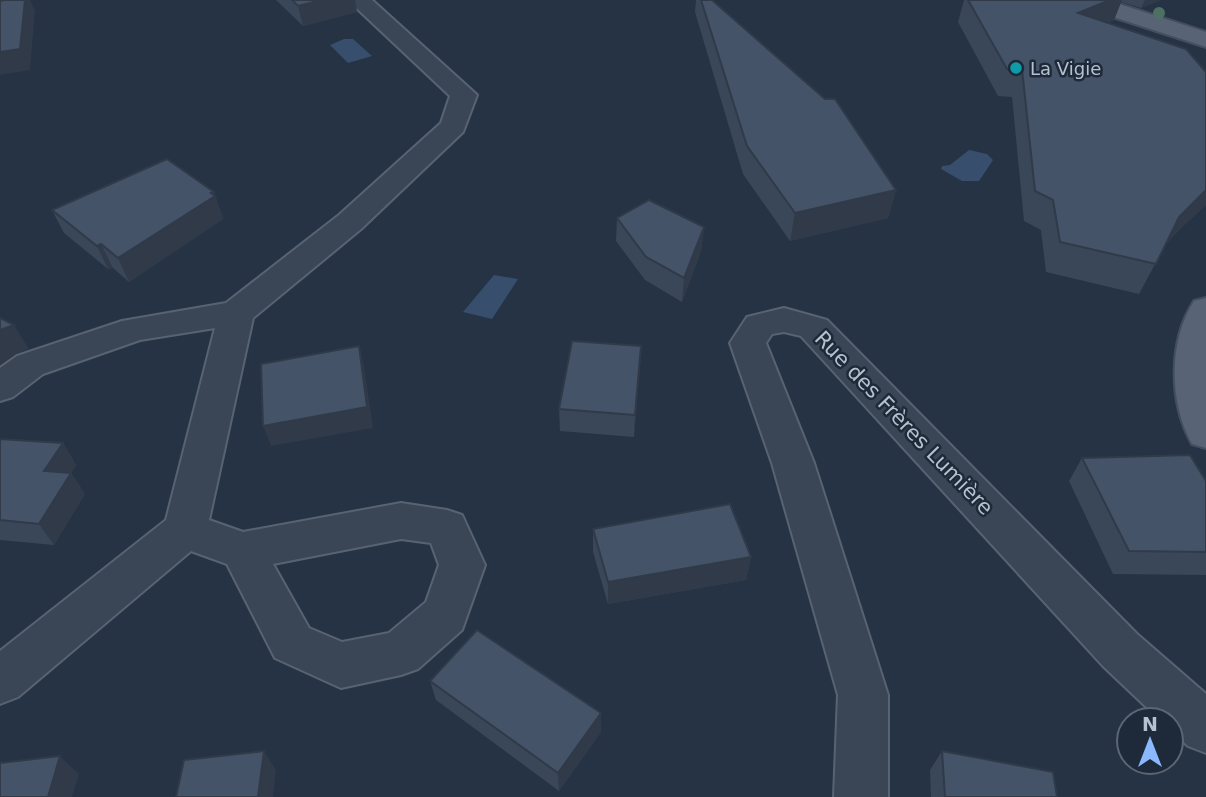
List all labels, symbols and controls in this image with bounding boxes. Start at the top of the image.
place label: La Vigie [1030,58,1101,79]
marker: La Vigie [1008,60,1024,76]
street label: Rue des Frères Lumière [810,326,998,520]
north arrow [1115,706,1185,776]
text: N [1142,713,1158,735]

